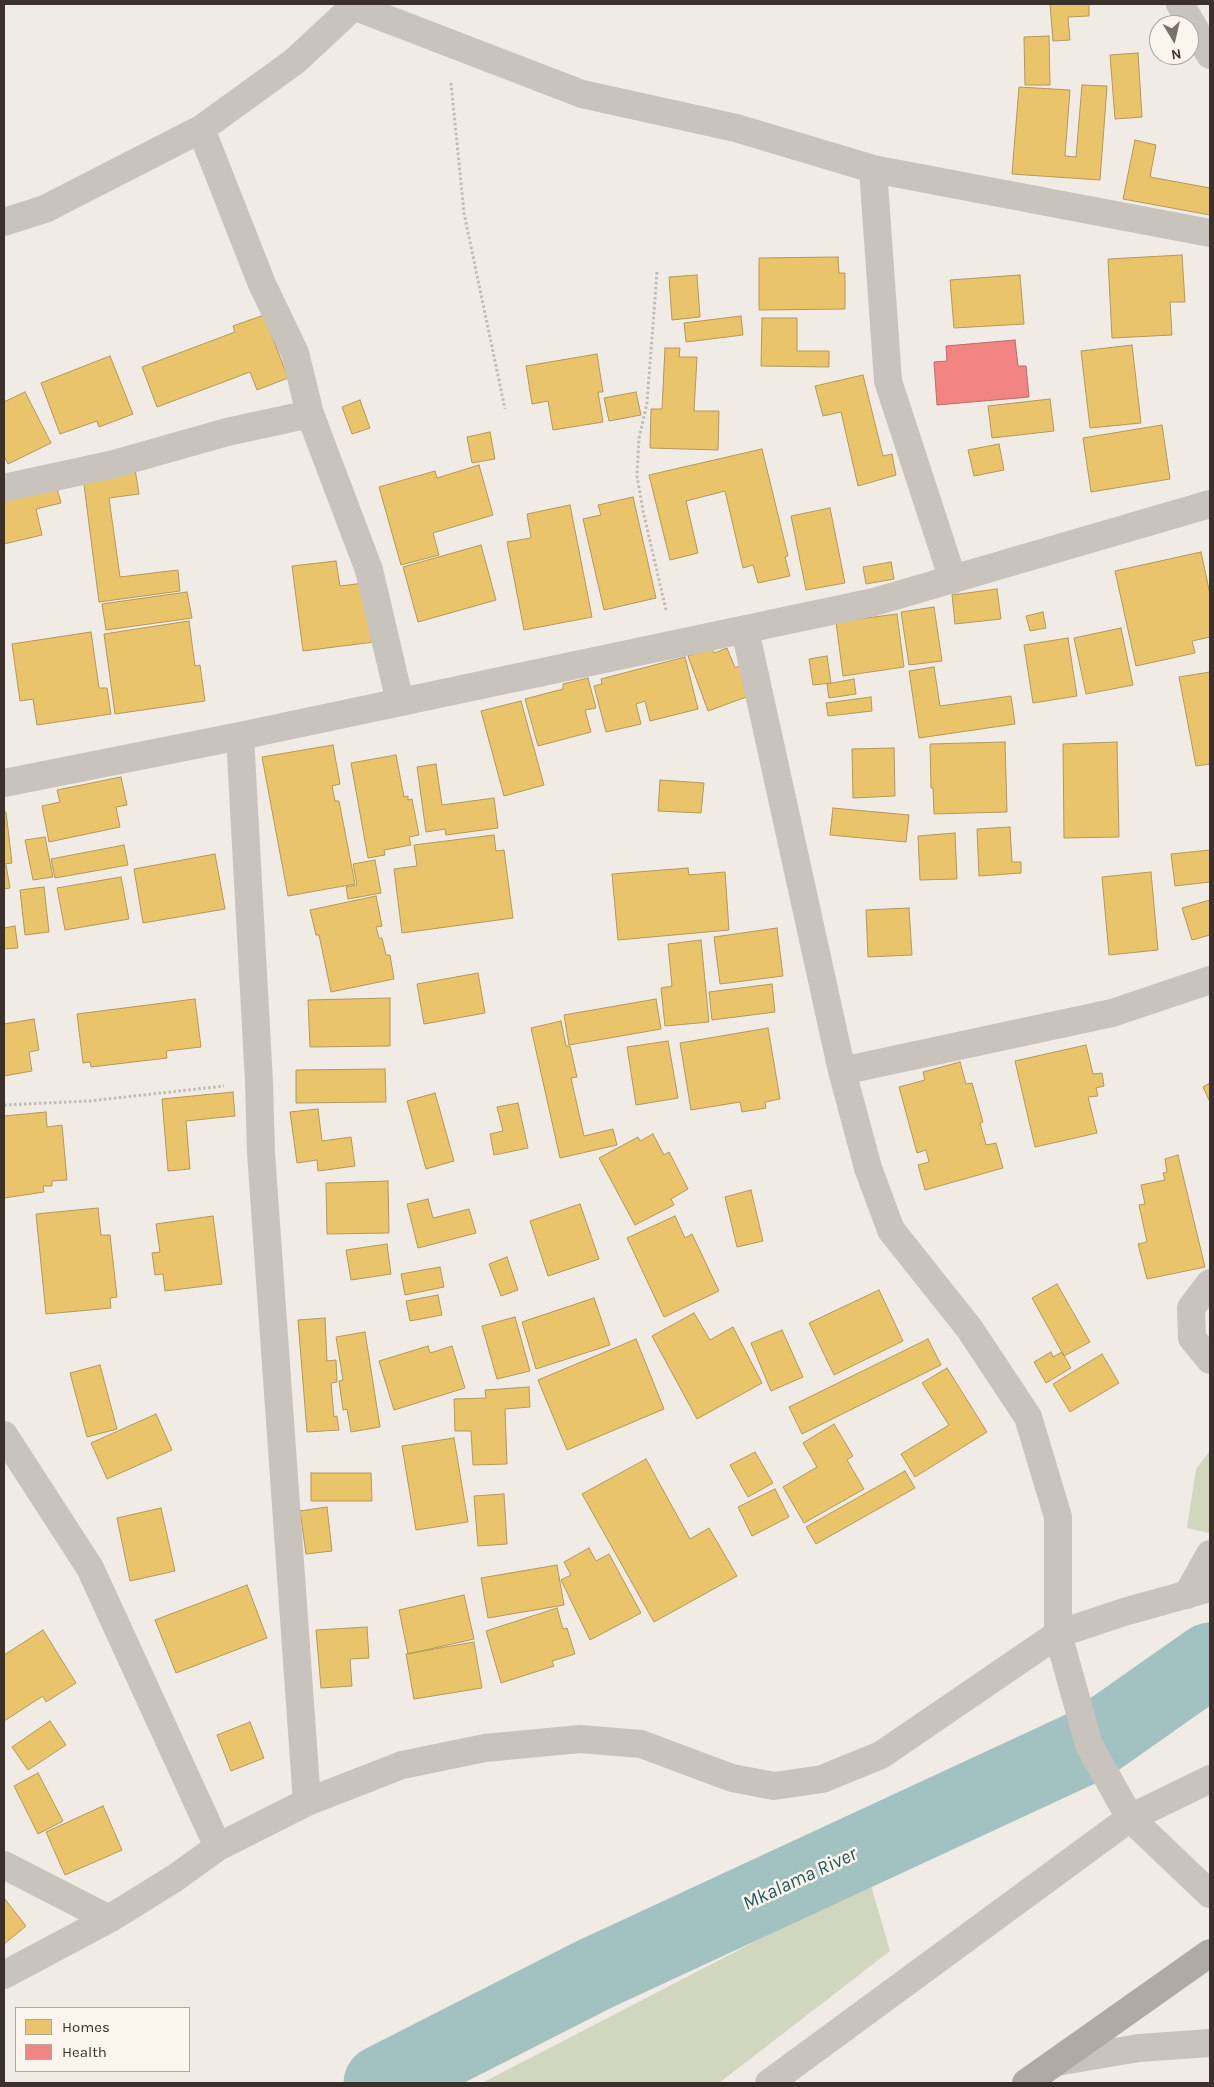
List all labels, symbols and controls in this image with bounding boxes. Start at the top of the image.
north arrow [1149,15,1199,65]
text: N [1170,45,1183,64]
water label: Mkalama River [739,1842,861,1916]
legend [15,2007,190,2072]
text: Homes [62,2018,110,2036]
text: Health [62,2043,107,2061]

